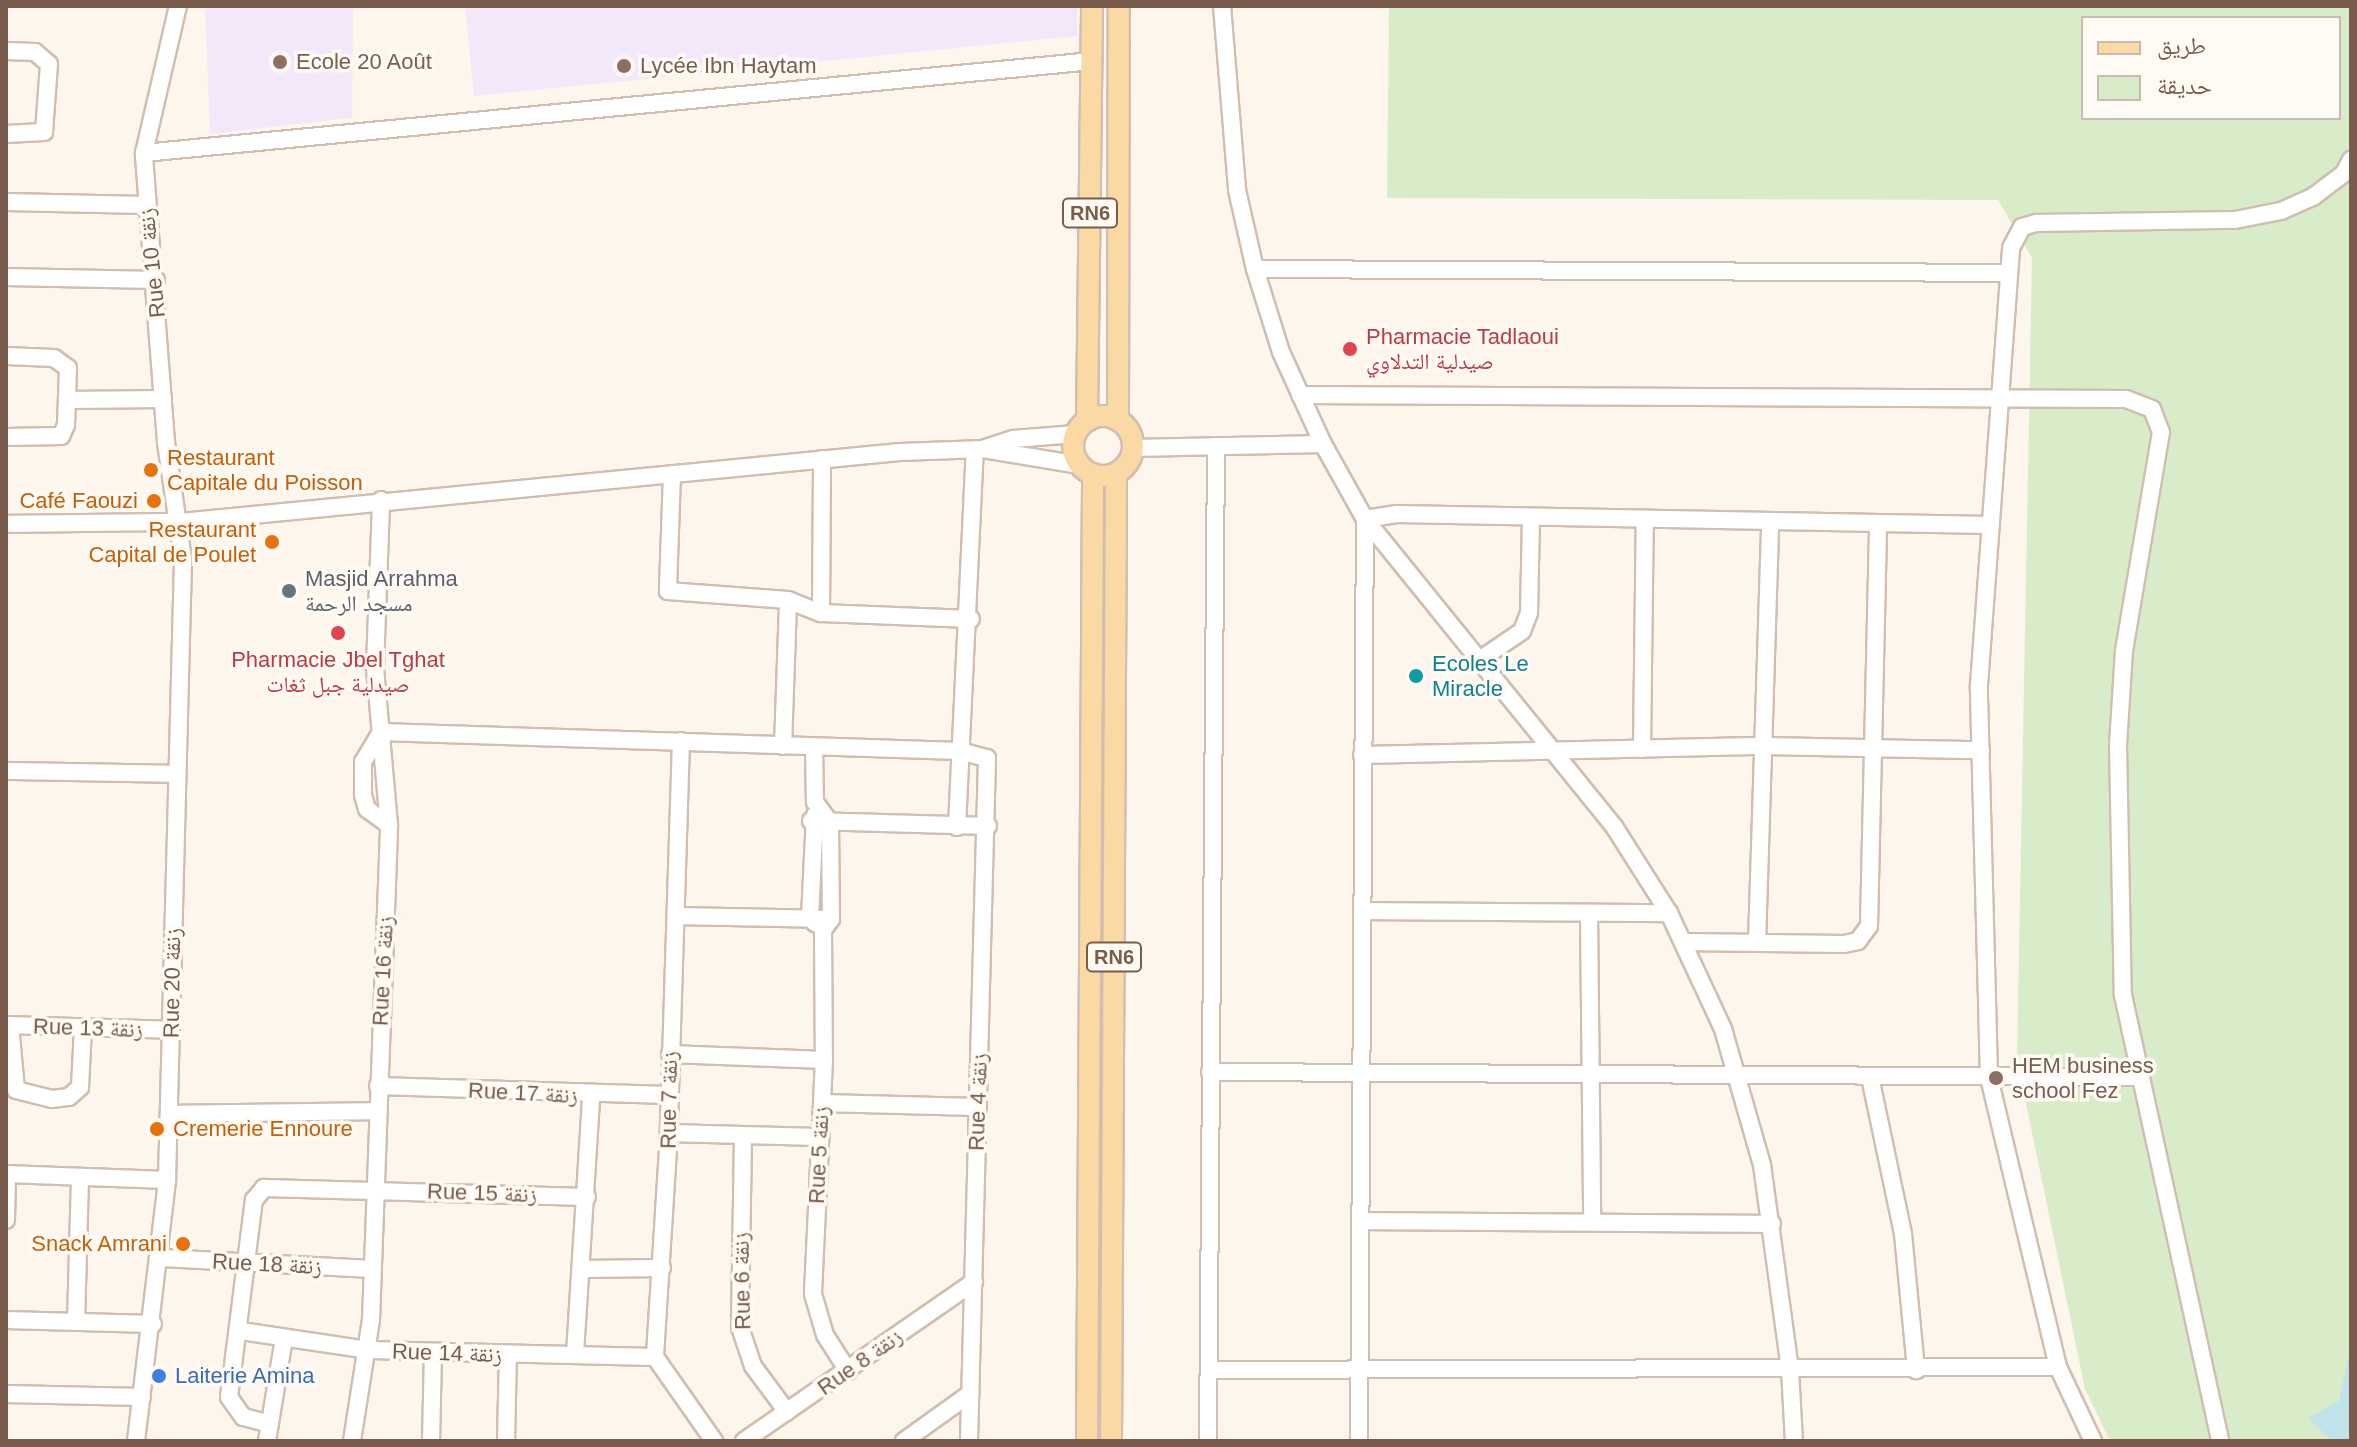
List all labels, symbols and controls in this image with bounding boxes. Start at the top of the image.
legend [2081,16,2341,120]
text: طريق [2157,32,2206,59]
place label: Ecole 20 Août [296,49,433,75]
marker: Ecole 20 Août [271,53,289,71]
place label: Lycée Ibn Haytam [640,53,816,79]
marker: Lycée Ibn Haytam [615,57,633,75]
text: حديقة [2157,72,2212,99]
road number: RN6 [1060,197,1120,229]
street label: Rue 10 زنقة [133,207,171,319]
place label: Pharmacie Tadlaoui صيدلية التدلاوي [1366,323,1559,374]
marker: Pharmacie Tadlaoui صيدلية التدلاوي [1341,340,1359,358]
place label: Restaurant Capitale du Poisson [167,444,363,496]
marker: Restaurant Capitale du Poisson [142,461,160,479]
place label: Café Faouzi [19,488,138,514]
marker: Café Faouzi [145,492,163,510]
place label: Restaurant Capital de Poulet [88,516,256,568]
marker: Restaurant Capital de Poulet [263,533,281,551]
place label: Masjid Arrahma مسجد الرحمة [305,565,459,616]
marker: Masjid Arrahma مسجد الرحمة [280,582,298,600]
marker: Pharmacie Jbel Tghat صيدلية جبل ثغات [329,624,347,642]
place label: Pharmacie Jbel Tghat صيدلية جبل ثغات [231,646,445,698]
place label: Ecoles Le Miracle [1432,650,1529,702]
marker: Ecoles Le Miracle [1407,667,1425,685]
street label: Rue 16 زنقة [367,915,399,1027]
street label: Rue 20 زنقة [158,928,186,1038]
road number: RN6 [1084,941,1144,973]
street label: Rue 13 زنقة [33,1013,143,1043]
street label: Rue 7 زنقة [655,1051,683,1149]
place label: HEM business school Fez [2012,1052,2154,1104]
street label: Rue 4 زنقة [963,1053,993,1151]
marker: HEM business school Fez [1987,1069,2005,1087]
street label: Rue 17 زنقة [467,1077,579,1109]
street label: Rue 5 زنقة [803,1105,835,1205]
place label: Cremerie Ennoure [173,1116,353,1142]
marker: Cremerie Ennoure [148,1120,166,1138]
street label: Rue 15 زنقة [427,1178,537,1208]
place label: Snack Amrani [30,1231,167,1257]
street label: Rue 6 زنقة [728,1232,756,1330]
marker: Snack Amrani [174,1235,192,1253]
street label: Rue 18 زنقة [211,1248,323,1280]
street label: Rue 8 زنقة [812,1323,908,1401]
street label: Rue 14 زنقة [392,1338,502,1368]
place label: Laiterie Amina [175,1363,316,1389]
marker: Laiterie Amina [150,1367,168,1385]

